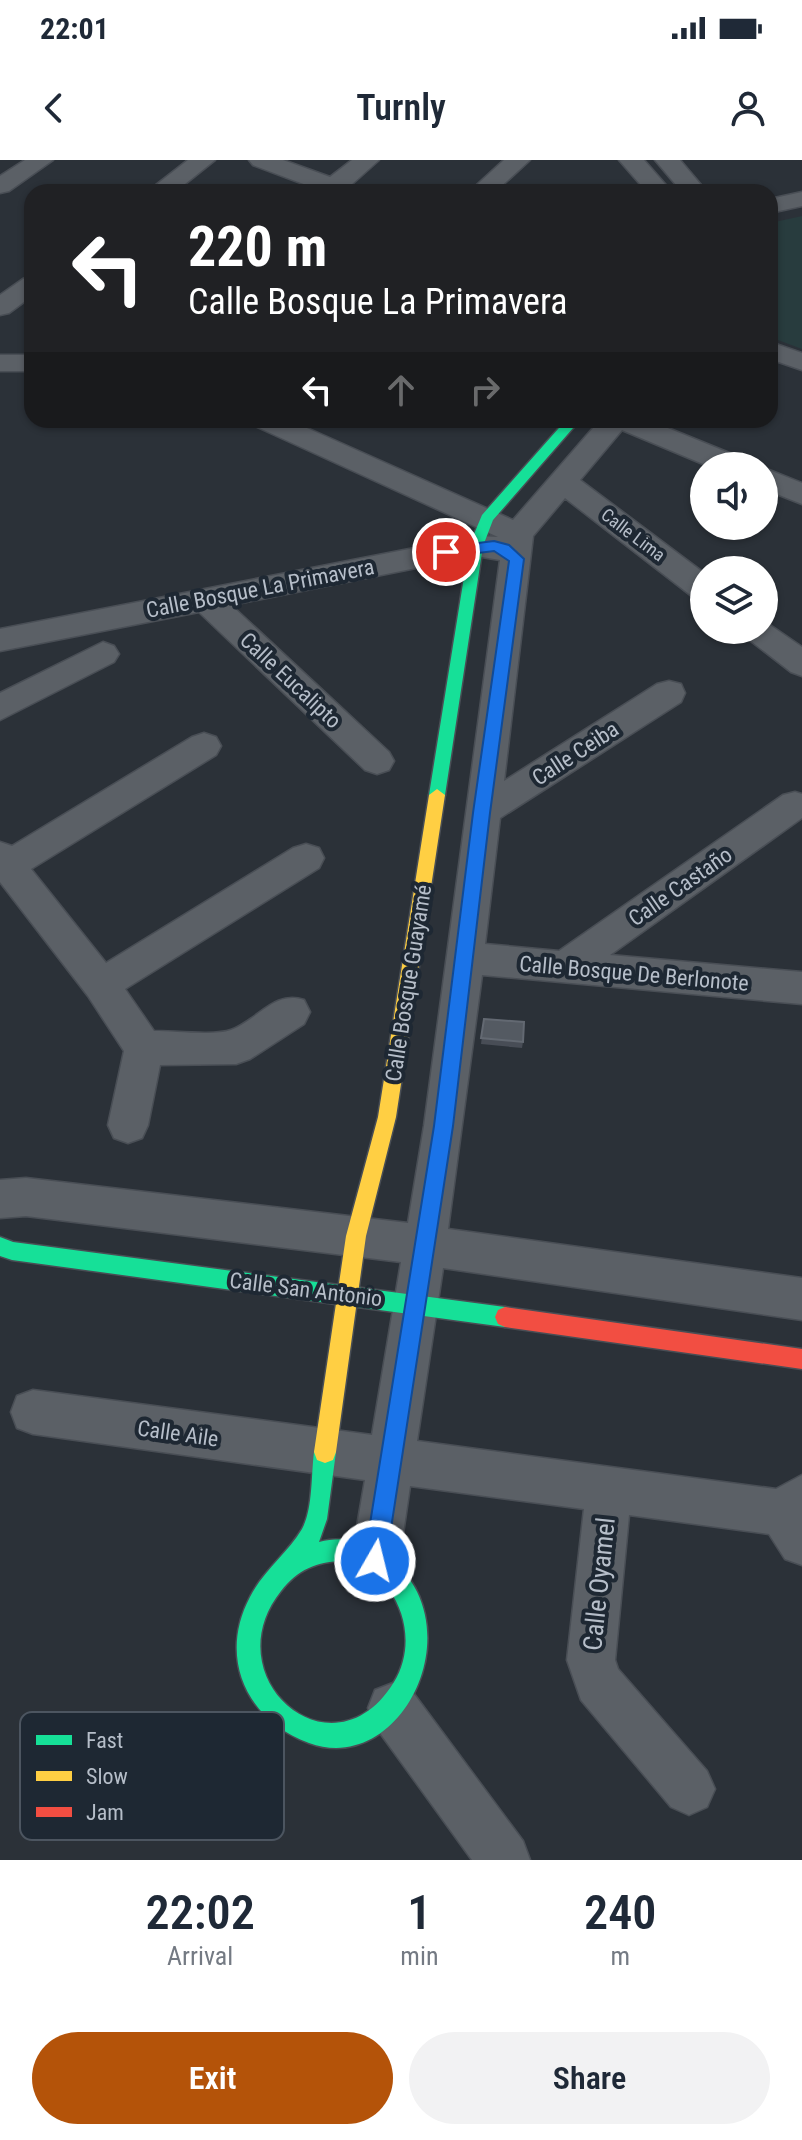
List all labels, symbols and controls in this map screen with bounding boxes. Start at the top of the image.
text: 22:01 [40,11,109,46]
icon: back [32,86,76,130]
icon: person [726,86,770,130]
text: Turnly [356,87,446,129]
text: 220 m [188,214,327,280]
icon: left [56,216,160,320]
text: Calle Bosque La Primavera [188,281,567,323]
icon: left [295,368,339,412]
icon: ahead [379,368,423,412]
icon: right [463,368,507,412]
map controls [690,452,778,644]
button: sound [690,452,778,540]
street label: Calle Lima [597,504,669,565]
pin [412,518,480,586]
icon: arrive [424,530,468,574]
street label: Calle Bosque La Primavera [144,554,376,623]
button: layers [690,556,778,644]
street label: Calle Eucalipto [235,627,346,733]
street label: Calle Ceiba [527,716,623,791]
street label: Calle Castaño [624,842,737,931]
street label: Calle Bosque Guayamé [381,883,436,1083]
street label: Calle Bosque De Berlonote [518,951,750,996]
street label: Calle San Antonio [228,1268,384,1311]
street label: Calle Aile [136,1415,220,1452]
street label: Calle Oyamel [577,1516,621,1652]
position arrow [333,1519,417,1603]
legend [20,1712,284,1840]
text: Fast [86,1728,123,1753]
text: Slow [86,1764,128,1789]
text: Jam [86,1800,124,1825]
text: 22:02 [146,1884,255,1941]
text: 1 [407,1884,431,1941]
text: 240 [584,1884,656,1941]
text: Arrival [167,1941,233,1971]
text: min [400,1941,438,1971]
text: m [610,1941,630,1971]
button: Exit [32,2032,393,2124]
button: Share [409,2032,770,2124]

